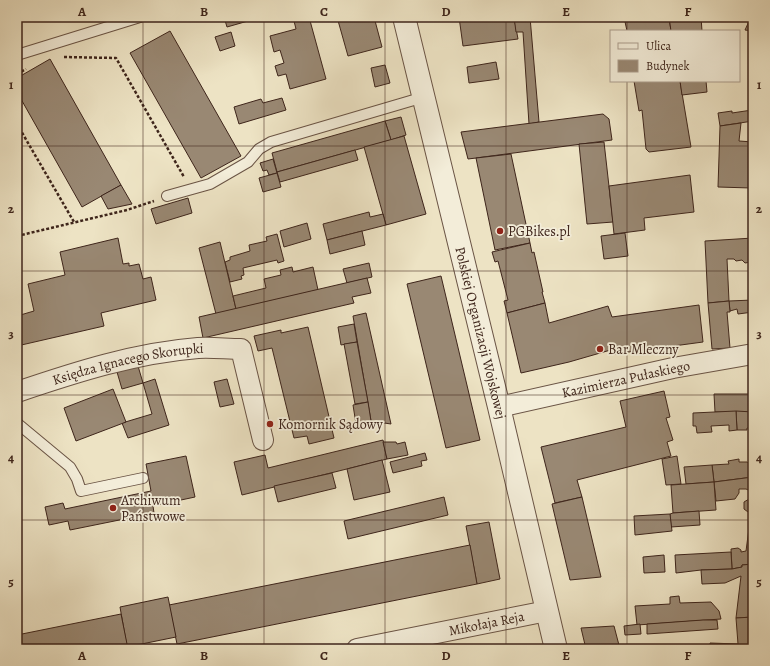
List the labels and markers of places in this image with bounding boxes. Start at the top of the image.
place label: PGBikes.pl [508,222,571,241]
marker: PGBikes.pl [495,226,505,236]
place label: Bar Mleczny [608,340,679,359]
marker: Bar Mleczny [595,344,605,354]
place label: Komornik Sądowy [278,415,383,434]
marker: Komornik Sądowy [265,419,275,429]
place label: Archiwum Państwowe [120,491,185,526]
marker: Archiwum Państwowe [108,503,118,513]

